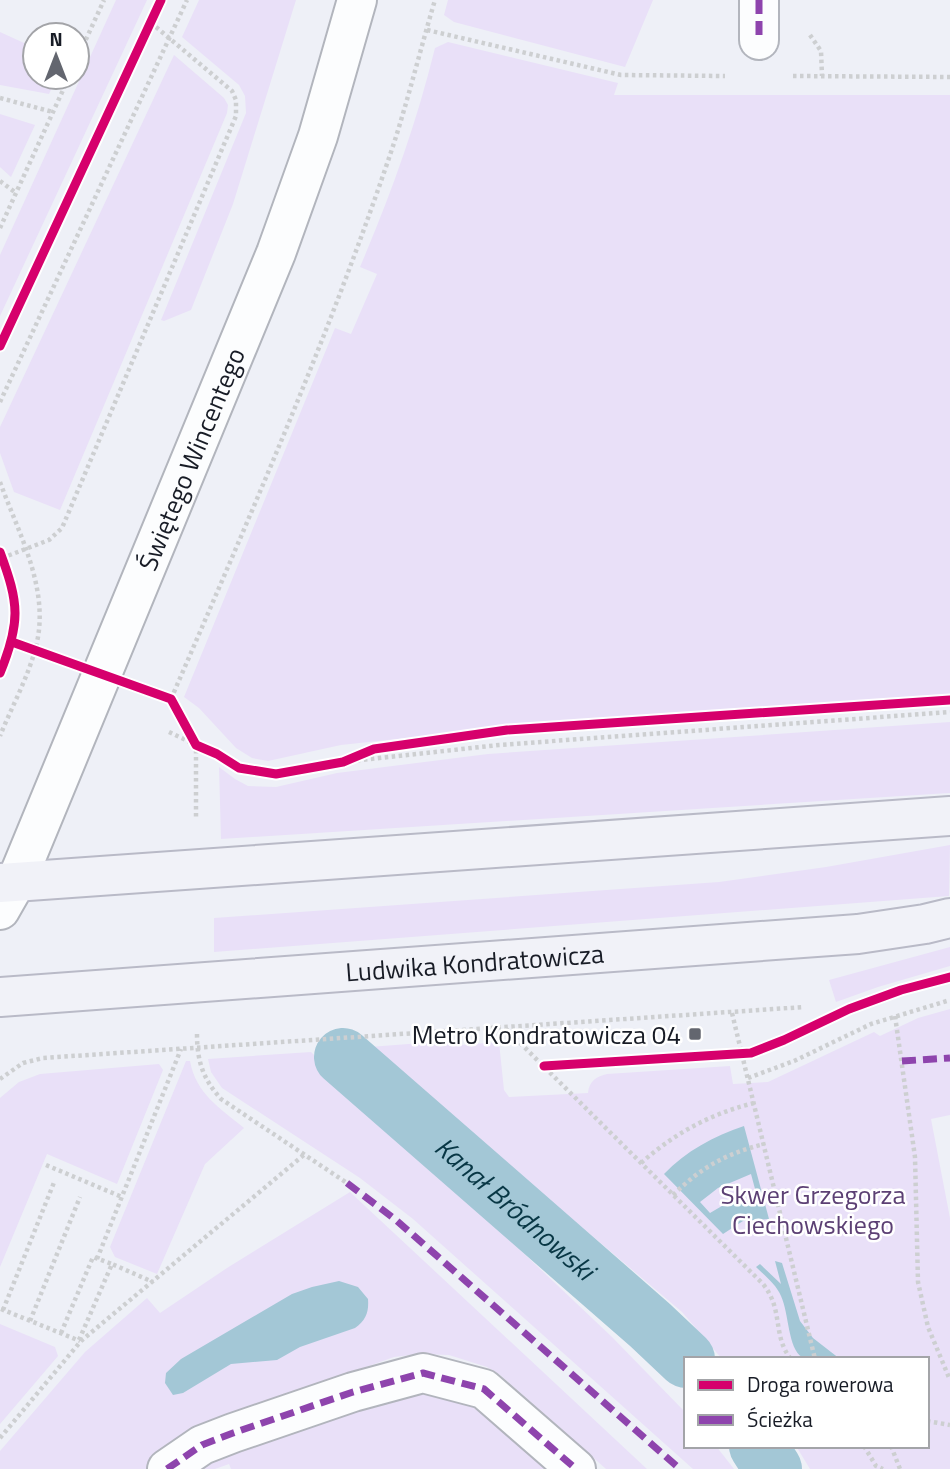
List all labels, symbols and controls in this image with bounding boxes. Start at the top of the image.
north arrow [21,21,91,91]
text: N [49,24,63,53]
street label: Świętego Wincentego [127,342,254,576]
street label: Ludwika Kondratowicza [344,933,605,991]
place label: Metro Kondratowicza 04 [412,1015,681,1054]
marker: Metro Kondratowicza 04 [687,1026,703,1042]
water label: Kanał Bródnowski [426,1125,608,1292]
park label: Skwer Grzegorza Ciechowskiego [721,1175,905,1244]
legend [684,1357,929,1448]
text: Droga rowerowa [747,1368,894,1400]
text: Ścieżka [747,1403,813,1435]

